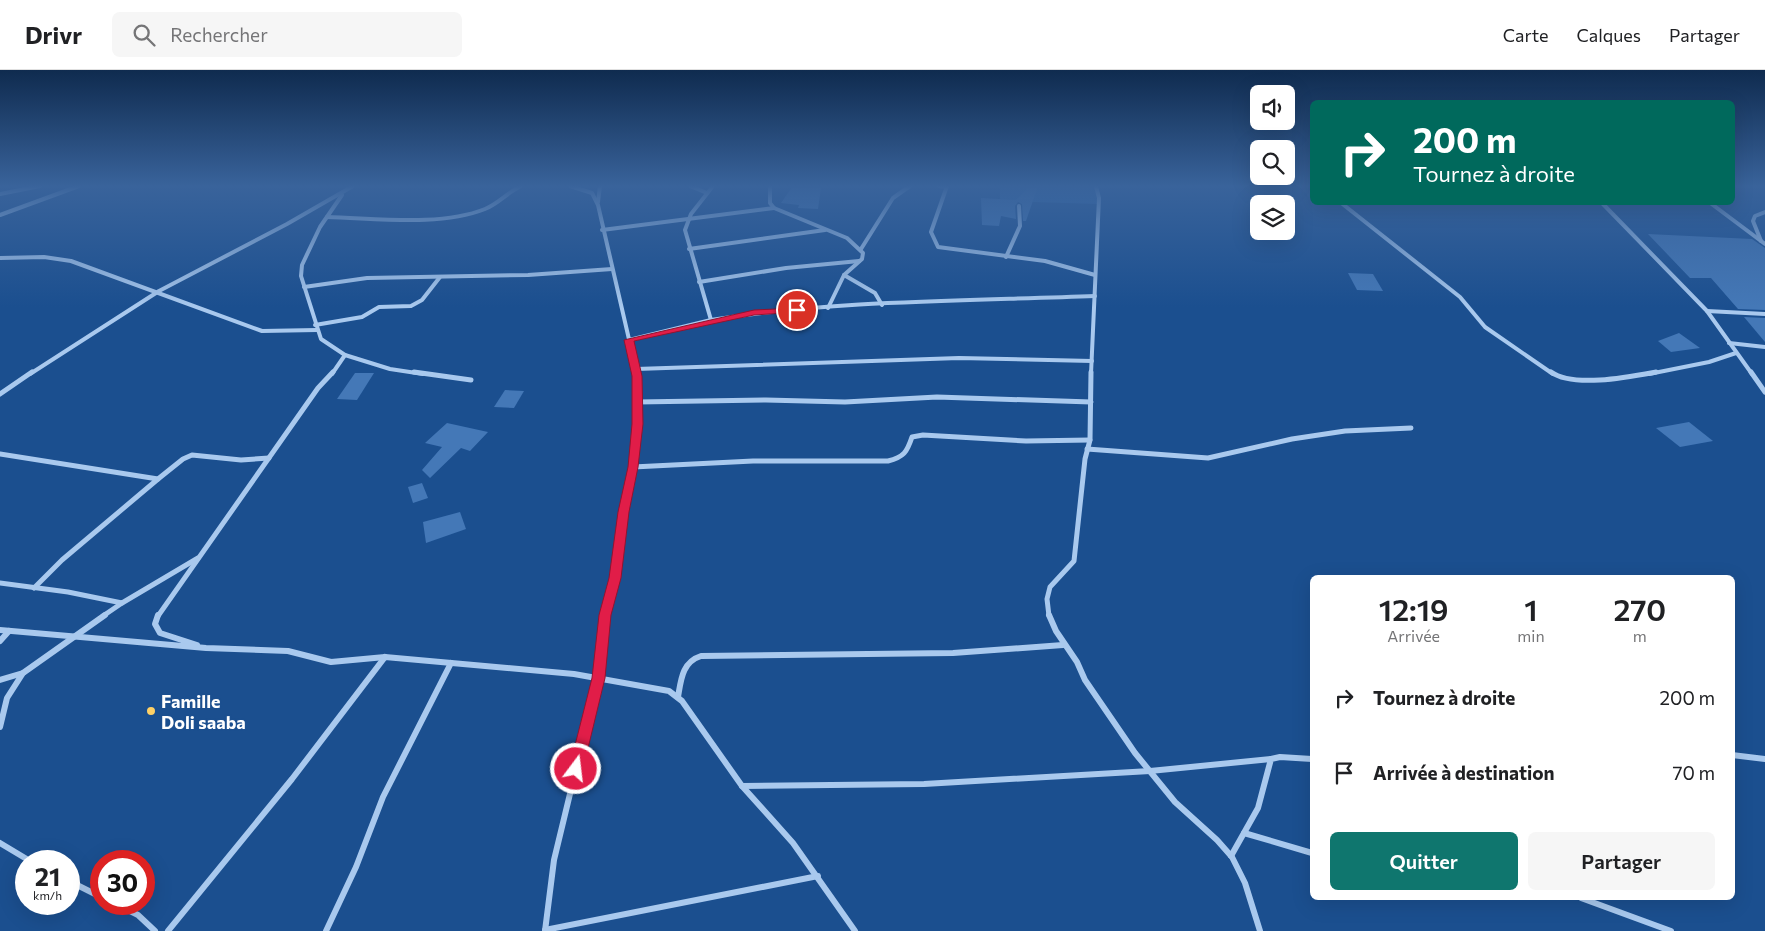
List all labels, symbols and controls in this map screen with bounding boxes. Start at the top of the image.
search box [112,12,462,57]
text: Drivr [25,20,82,49]
icon: search [130,21,158,49]
text: Rechercher [170,23,268,46]
text: Carte [1503,24,1548,46]
text: Calques [1576,24,1641,46]
text: Partager [1669,24,1740,46]
map controls [1250,85,1295,240]
button: sound [1250,85,1295,130]
text: 200 m [1413,117,1516,160]
icon: right [1330,120,1395,185]
button: search [1250,140,1295,185]
text: Tournez à droite [1413,160,1575,187]
button: layers [1250,195,1295,240]
pin [776,289,818,331]
icon: arrive [783,296,811,324]
text: 12:19 [1379,590,1449,627]
text: 1 [1524,590,1538,627]
text: 270 [1613,590,1666,627]
text: Arrivée [1387,626,1440,645]
text: min [1517,626,1545,645]
text: m [1633,626,1647,645]
icon: right [1330,684,1358,712]
text: Tournez à droite [1373,686,1515,709]
text: 200 m [1660,686,1715,709]
place label: Famille Doli saaba [161,690,246,733]
marker: Famille Doli saaba [145,705,157,717]
position arrow [549,742,601,794]
icon: arrive [1330,759,1358,787]
text: Arrivée à destination [1373,761,1555,784]
text: 70 m [1672,761,1715,784]
button: Quitter [1330,832,1518,890]
button: Partager [1528,832,1715,890]
speed limit sign: 30 [90,850,155,915]
text: 21 [35,861,60,891]
text: km/h [33,888,62,902]

